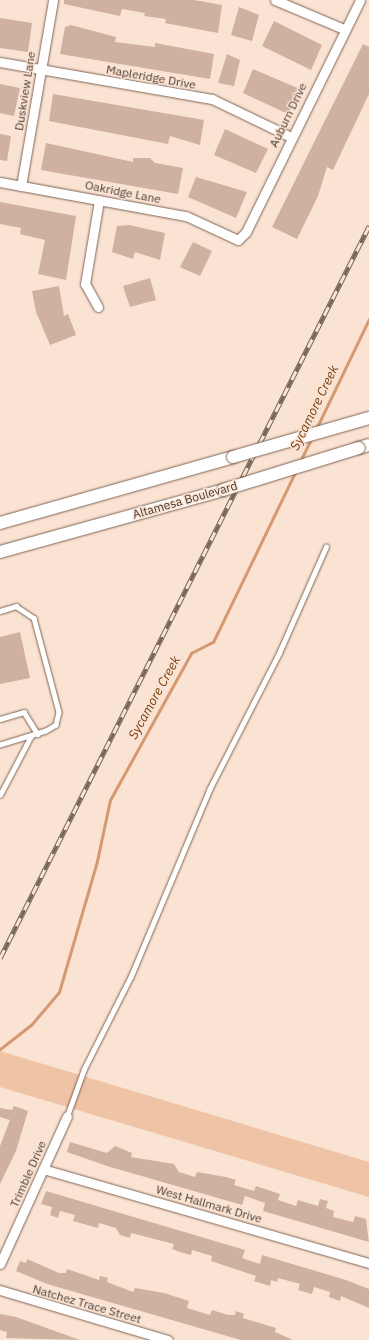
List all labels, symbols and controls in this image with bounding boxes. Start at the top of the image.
street label: Duskview Lane [12,50,38,132]
street label: Mapleridge Drive [105,62,197,92]
street label: Auburn Drive [266,80,310,150]
street label: Oakridge Lane [84,178,162,206]
water label: Sycamore Creek [288,363,342,453]
street label: Altamesa Boulevard [131,478,239,522]
water label: Sycamore Creek [126,654,184,742]
street label: Trimble Drive [7,1138,49,1210]
street label: West Hallmark Drive [154,1182,264,1226]
street label: Natchez Trace Street [31,1282,143,1326]

